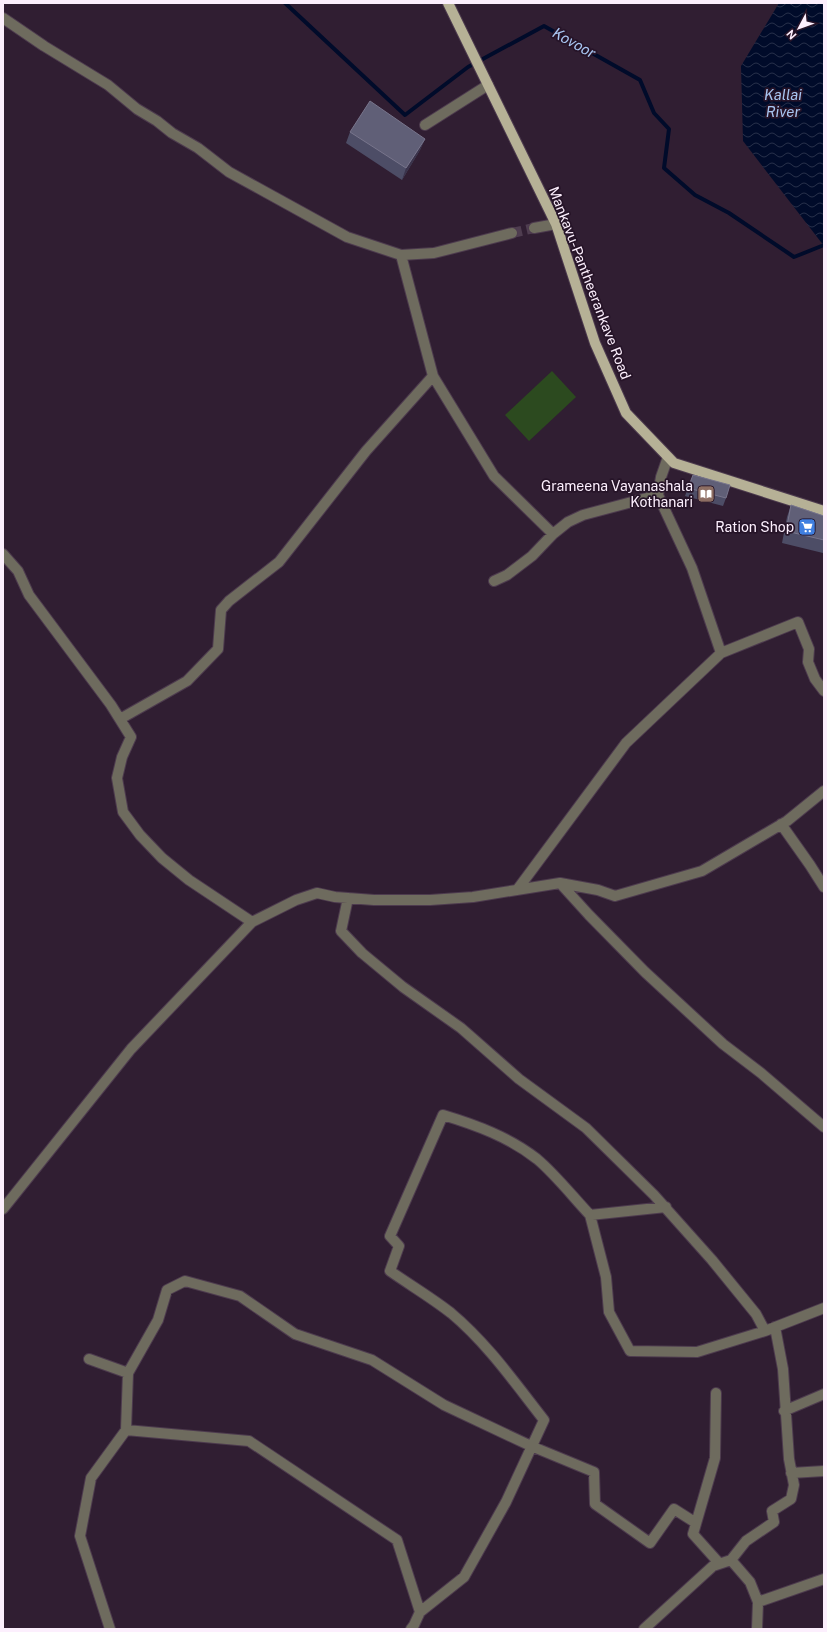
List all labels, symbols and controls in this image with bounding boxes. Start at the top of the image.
north arrow [779,8,819,48]
water label: Kovoor [550,24,599,61]
text: N [784,27,799,42]
water label: Kallai River [764,86,802,120]
street label: Mankavu-Pantheerankave Road [546,184,634,382]
place label: Grameena Vayanashala Kothanari [541,478,693,510]
library icon: Grameena Vayanashala Kothanari [696,484,716,504]
supermarket icon: Ration Shop [797,517,817,537]
place label: Ration Shop [715,519,794,535]

